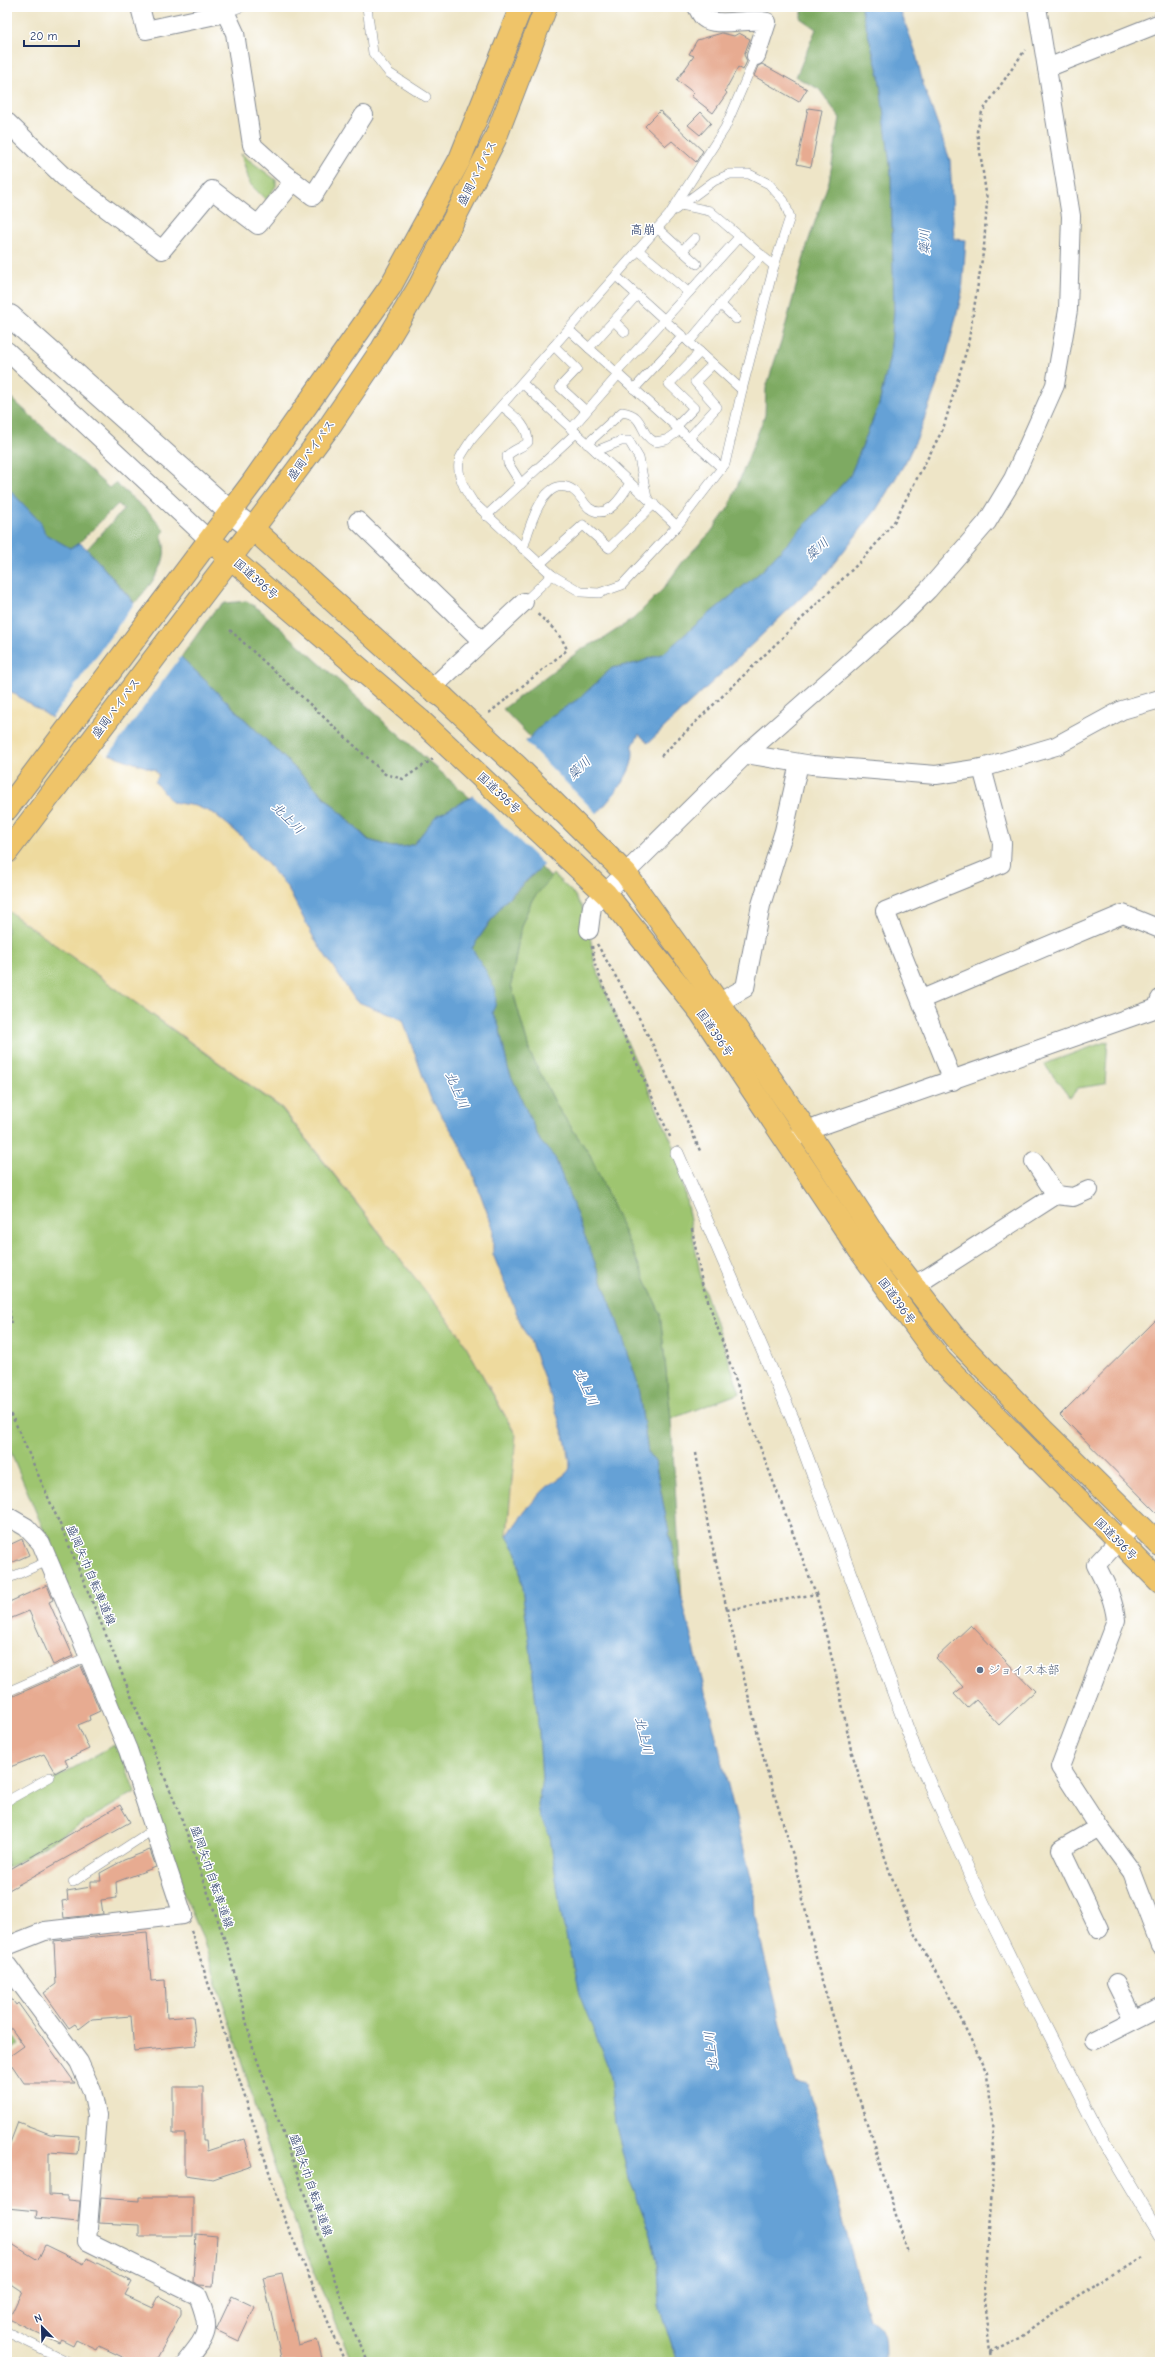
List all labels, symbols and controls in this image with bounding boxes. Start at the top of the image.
scale bar [24,22,79,48]
text: 20 m [30,29,58,43]
street label: 盛岡バイパス [454,138,500,208]
district label: 高崩 [630,222,656,237]
water label: 簗川 [917,229,932,255]
street label: 盛岡バイパス [284,417,338,483]
water label: 簗川 [802,535,832,563]
street label: 国道396号 [231,556,281,602]
street label: 盛岡バイパス [89,675,143,741]
water label: 簗川 [564,754,594,782]
street label: 国道396号 [474,769,524,817]
water label: 北上川 [269,799,307,837]
street label: 国道396号 [694,1006,736,1060]
water label: 北上川 [442,1069,472,1111]
street label: 国道396号 [875,1275,919,1327]
water label: 北上川 [571,1366,601,1408]
street label: 国道396号 [1092,1515,1140,1563]
street label: 盛岡矢巾自転車道線 [63,1523,119,1627]
place label: ジョイス本部 [988,1663,1060,1677]
marker: ジョイス本部 [975,1665,985,1675]
water label: 北上川 [632,1715,656,1757]
street label: 盛岡矢巾自転車道線 [188,1824,236,1930]
water label: 北上川 [702,2031,720,2071]
street label: 盛岡矢巾自転車道線 [287,2132,335,2238]
north arrow [22,2307,62,2347]
text: N [32,2311,44,2326]

